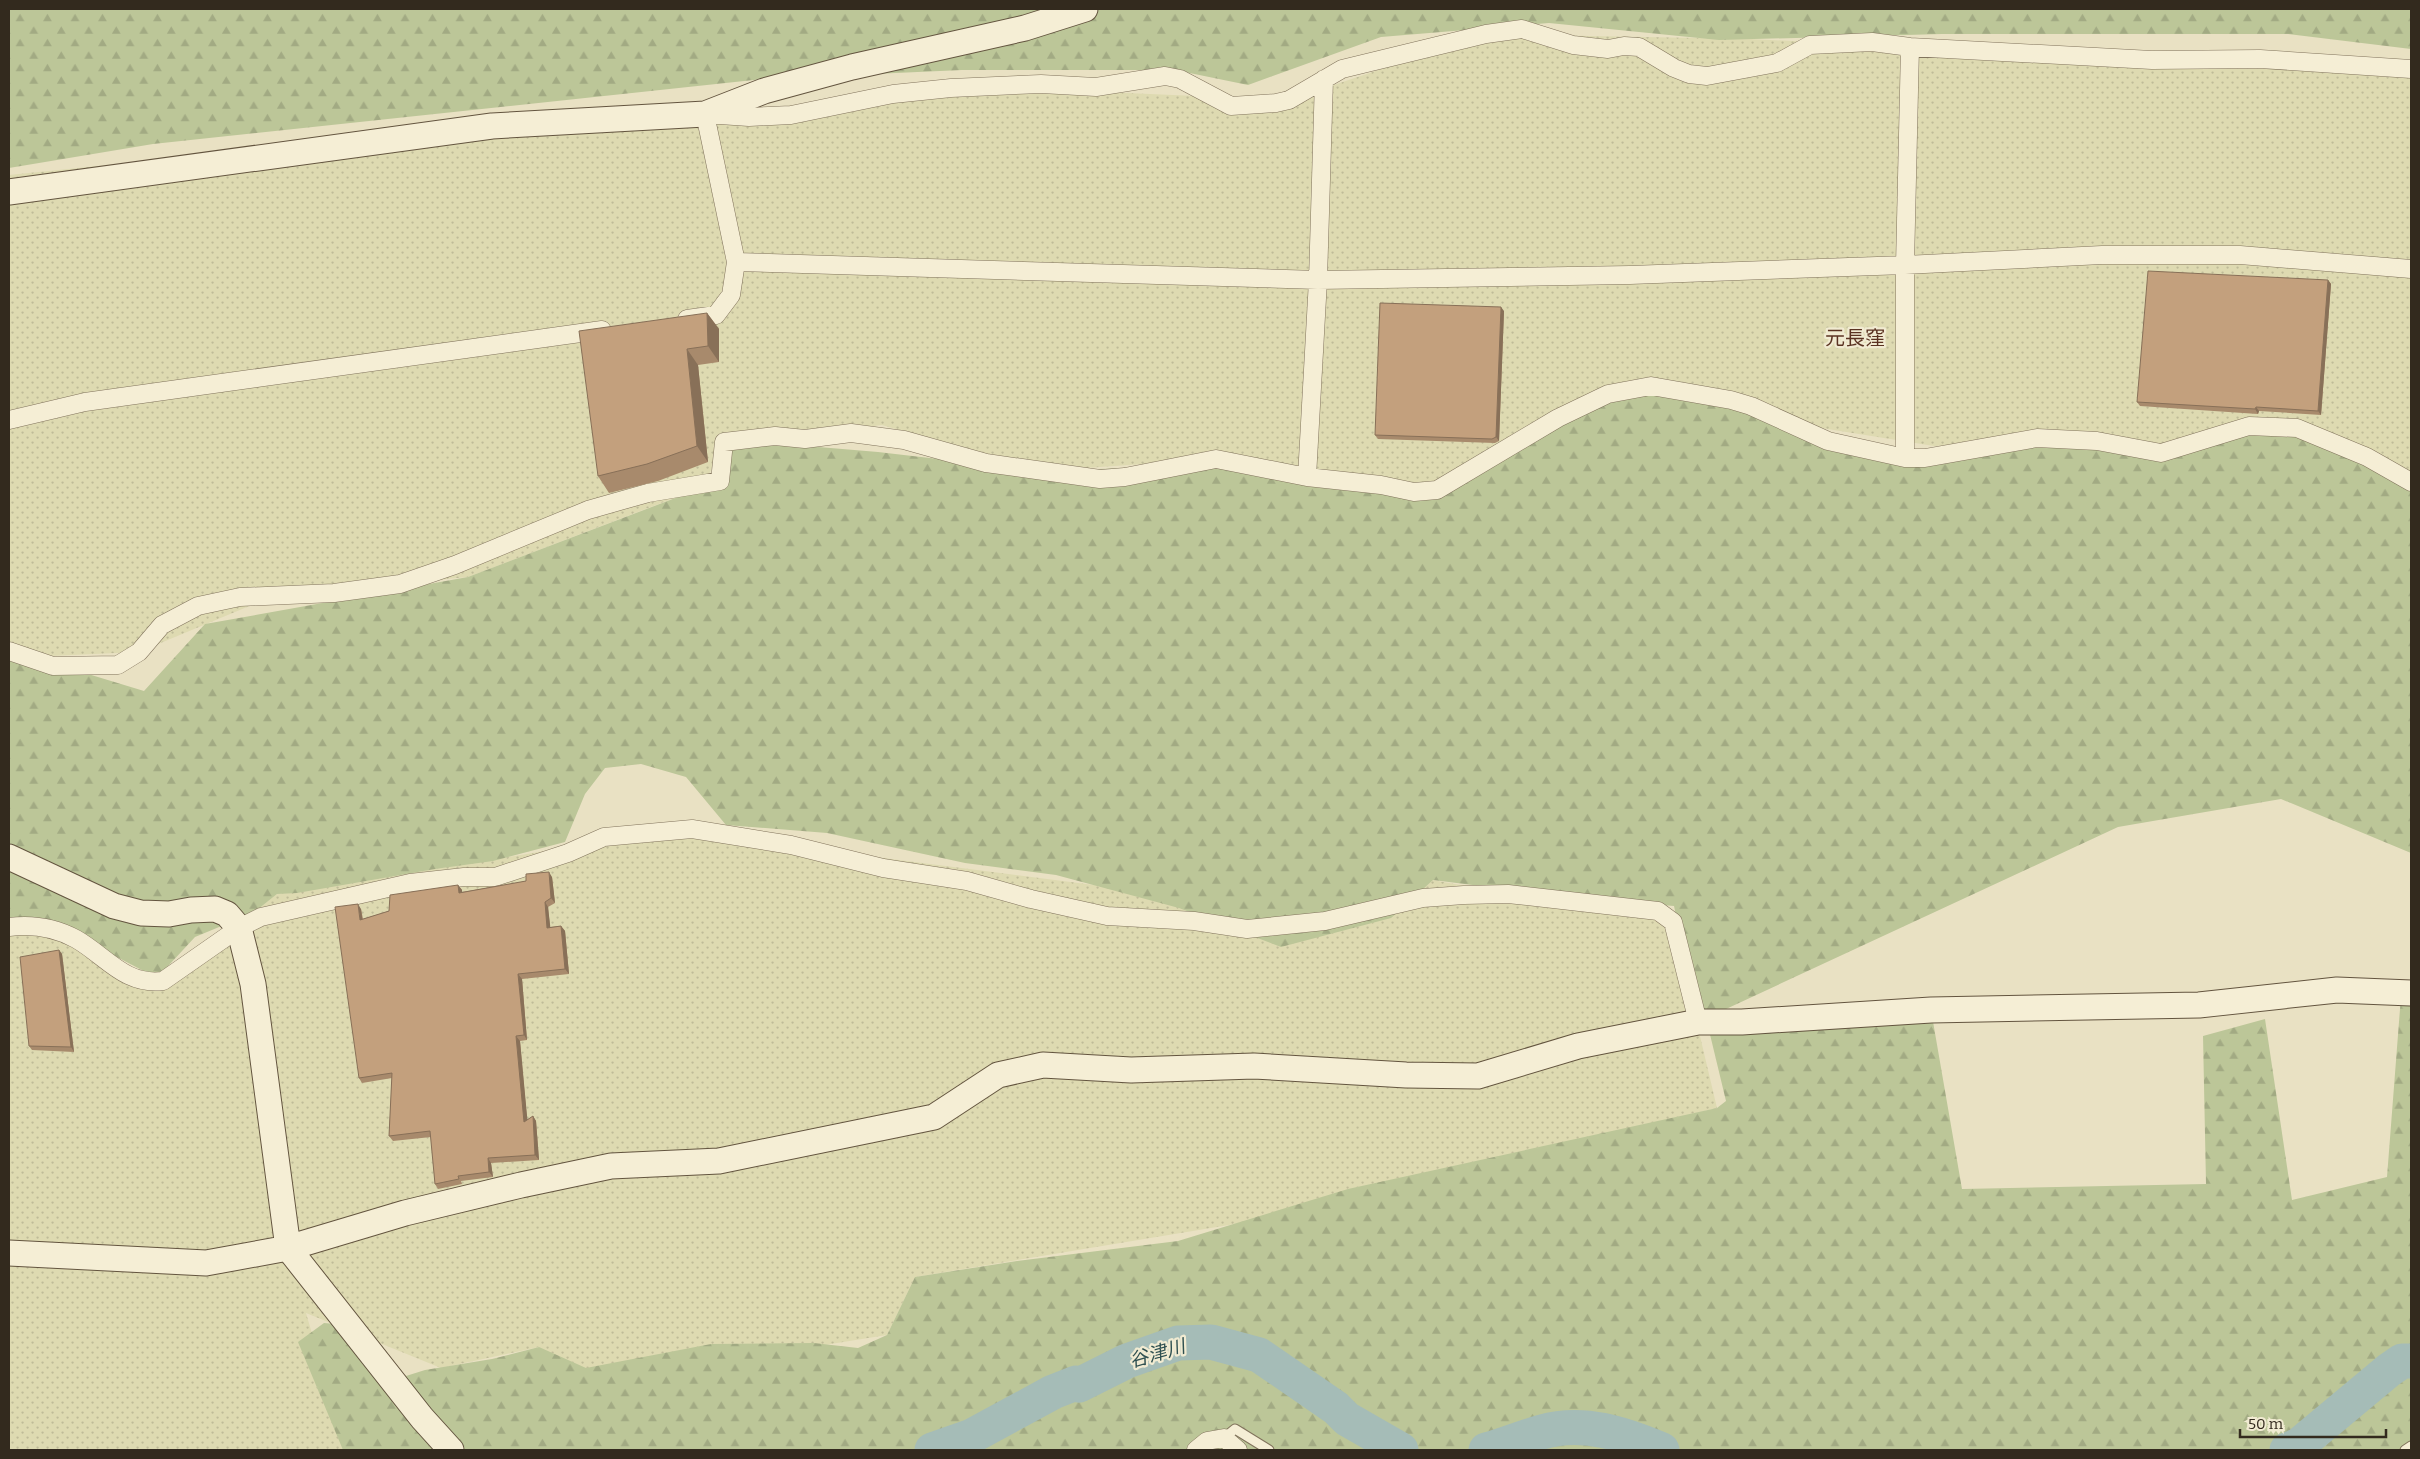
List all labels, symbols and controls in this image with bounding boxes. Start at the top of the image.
district label: 元長窪 [1825,326,1885,350]
water label: 谷津川 [1127,1334,1190,1372]
scale bar [2240,1406,2386,1438]
text: 50 m [2248,1415,2284,1433]

